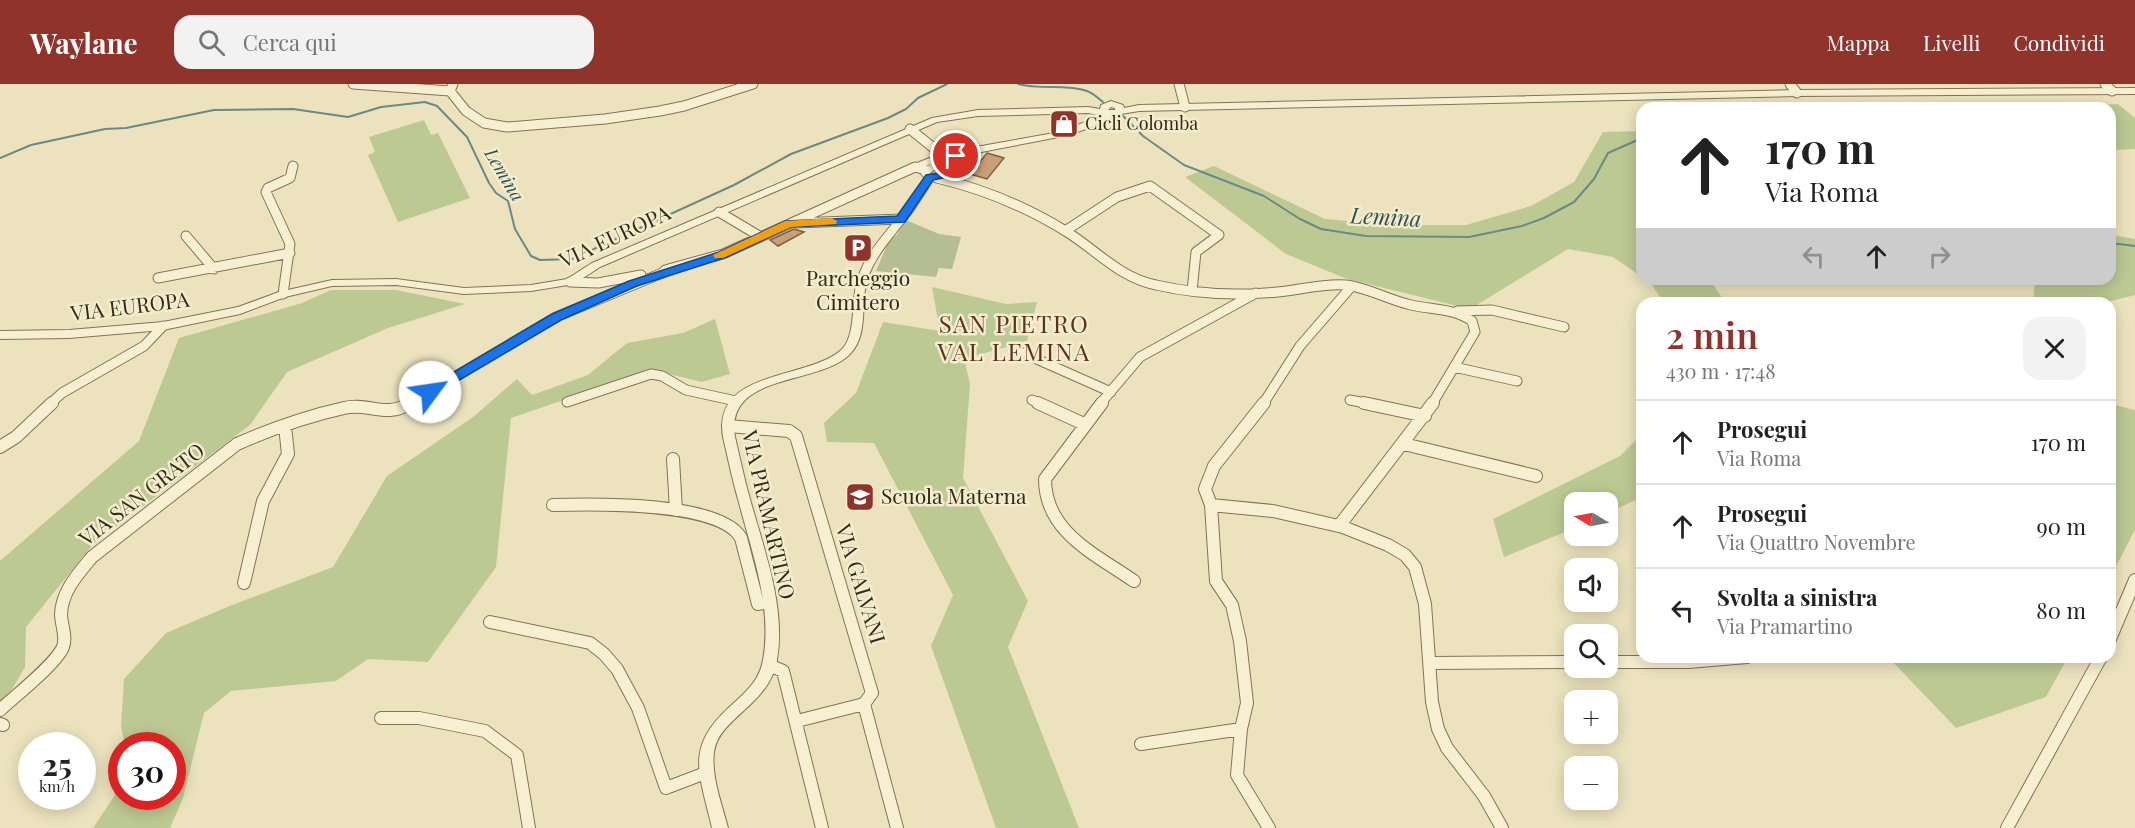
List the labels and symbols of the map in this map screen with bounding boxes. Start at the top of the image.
shop icon: Cicli Colomba [1048,108,1080,140]
place label: Cicli Colomba [1085,111,1198,135]
pin [930,130,981,181]
water label: Lemina [479,143,530,206]
street label: VIA EUROPA [553,197,675,274]
water label: Lemina [1349,199,1422,233]
parking icon: Parcheggio Cimitero [842,232,874,264]
place label: Parcheggio Cimitero [806,263,910,315]
street label: VIA EUROPA [68,284,192,326]
district label: SAN PIETRO VAL LEMINA [937,307,1091,367]
position arrow [398,360,462,424]
street label: VIA PRAMARTINO [737,426,803,602]
street label: VIA SAN GRATO [71,436,209,552]
school or university icon: Scuola Materna [844,481,876,513]
place label: Scuola Materna [881,481,1027,509]
north arrow [1564,492,1618,546]
street label: VIA GALVANI [830,519,893,647]
speed limit sign: 30 [108,732,186,810]

